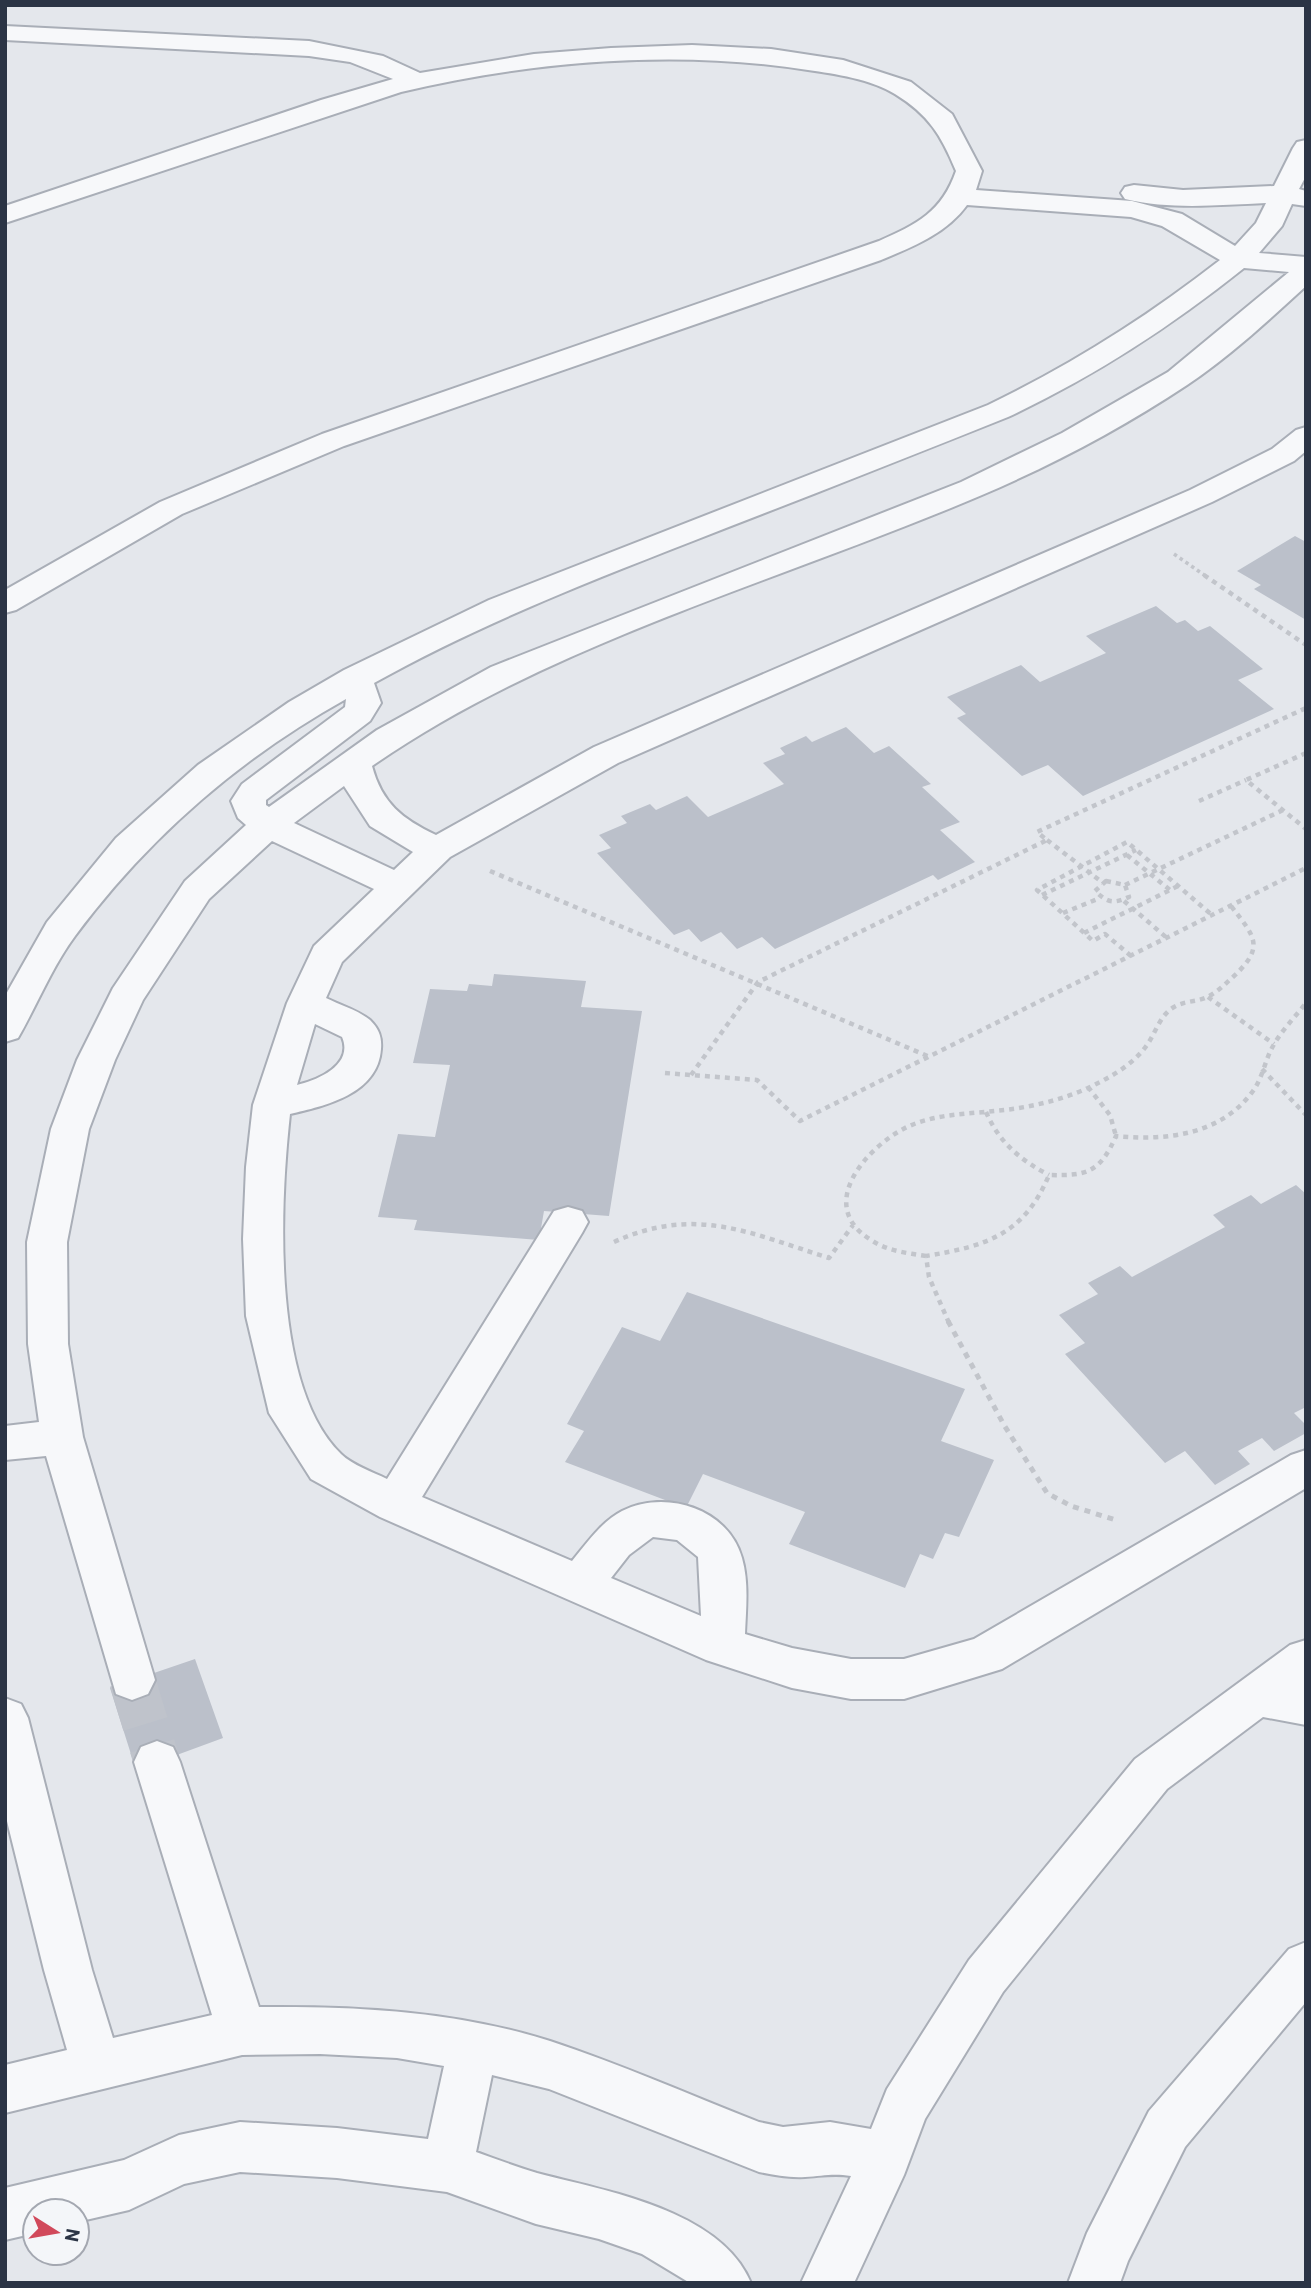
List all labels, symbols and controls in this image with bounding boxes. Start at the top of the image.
north arrow [21,2197,91,2267]
text: N [61,2227,86,2244]

